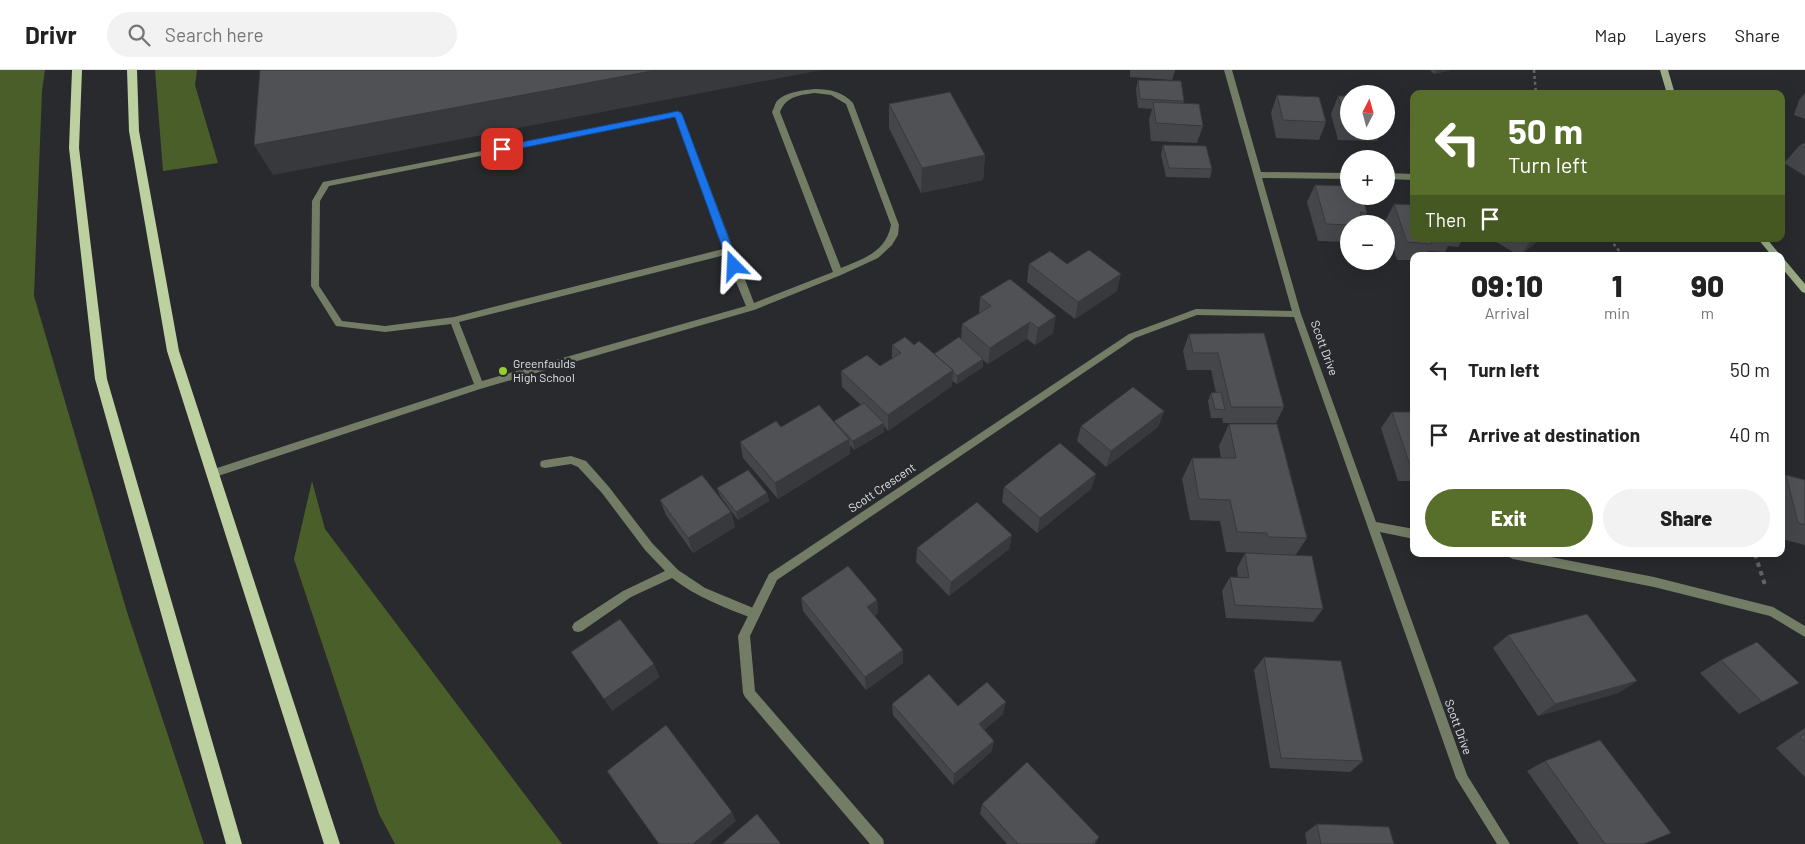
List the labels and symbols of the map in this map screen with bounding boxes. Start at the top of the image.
north arrow [1340,85,1395,140]
pin [481,128,523,170]
position arrow [707,239,759,291]
street label: Scott Drive [1309,318,1341,377]
place label: Greenfaulds High School [513,356,576,384]
marker: Greenfaulds High School [497,365,509,377]
street label: Scott Crescent [845,460,918,515]
street label: Scott Drive [1443,697,1475,756]

